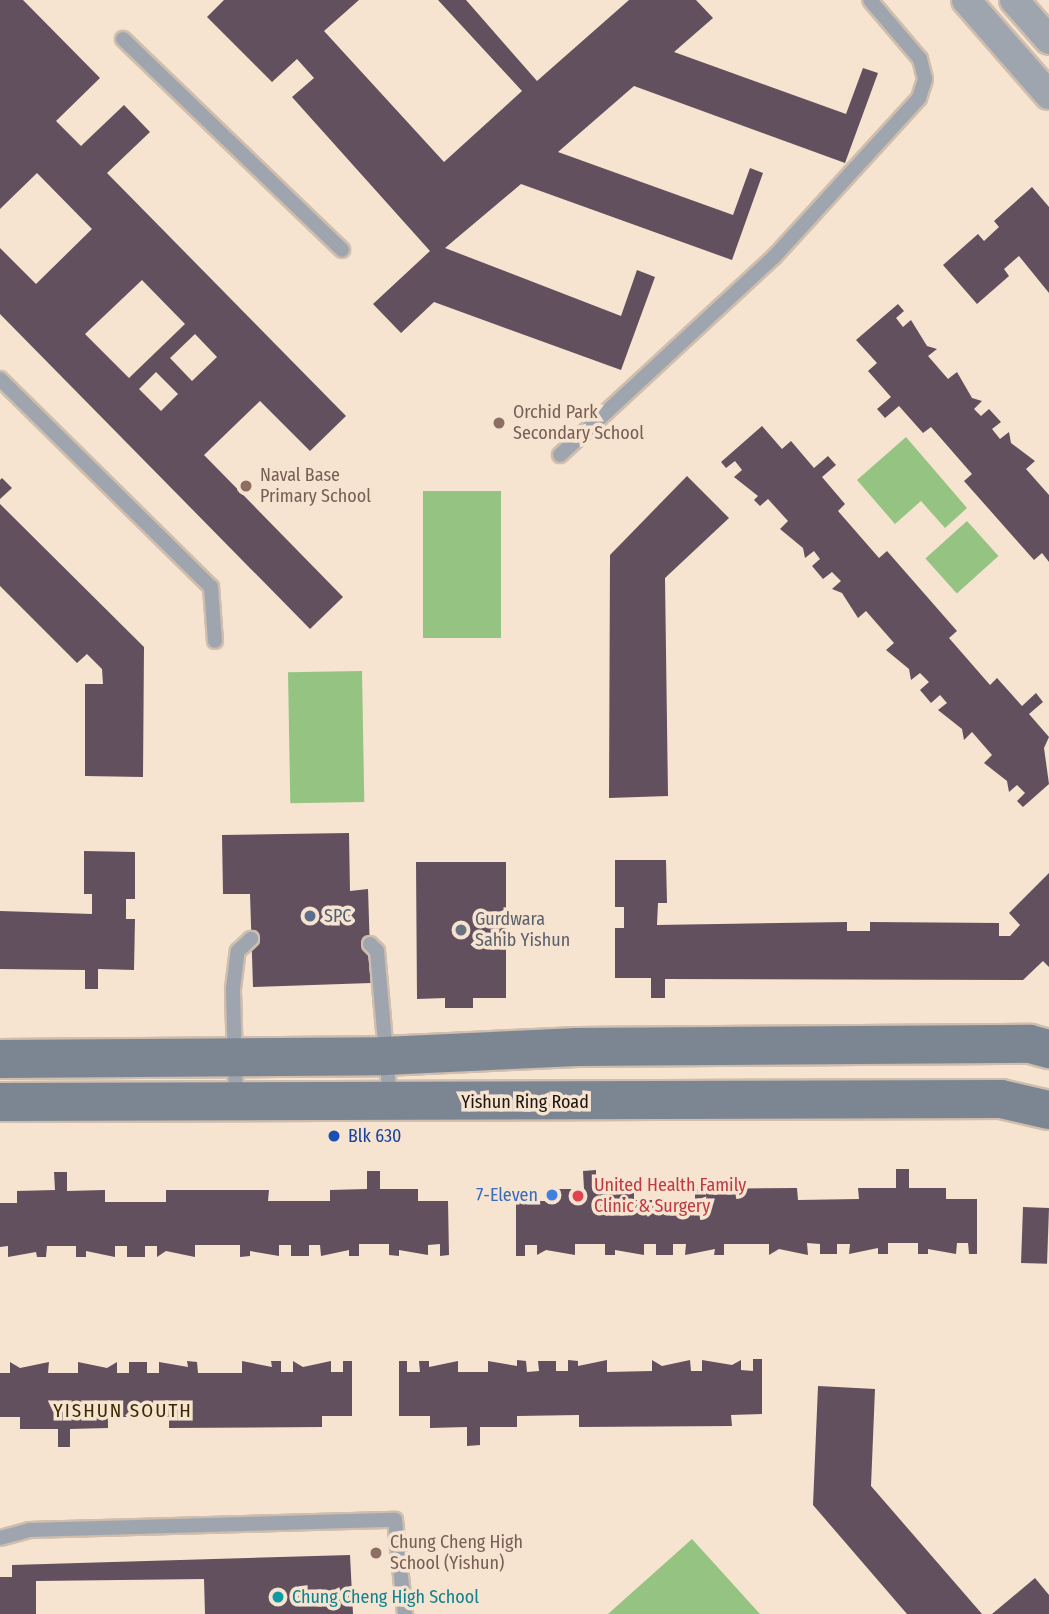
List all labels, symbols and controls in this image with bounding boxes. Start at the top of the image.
place label: Orchid Park Secondary School [513,402,644,444]
marker: Orchid Park Secondary School [491,415,507,431]
place label: Naval Base Primary School [260,465,371,508]
marker: Naval Base Primary School [238,478,254,494]
place label: SPC [324,905,351,927]
marker: SPC [302,908,318,924]
place label: Gurdwara Sahib Yishun [475,909,570,951]
marker: Gurdwara Sahib Yishun [453,922,469,938]
street label: Yishun Ring Road [461,1091,589,1113]
place label: Blk 630 [348,1125,401,1147]
marker: Blk 630 [326,1128,342,1144]
place label: United Health Family Clinic & Surgery [594,1175,746,1218]
place label: 7-Eleven [476,1184,538,1206]
marker: United Health Family Clinic & Surgery [568,1186,588,1206]
marker: 7-Eleven [544,1187,560,1203]
district label: YISHUN SOUTH [55,1400,191,1422]
place label: Chung Cheng High School (Yishun) [390,1532,523,1574]
marker: Chung Cheng High School (Yishun) [368,1545,384,1561]
place label: Chung Cheng High School [292,1586,479,1608]
marker: Chung Cheng High School [270,1589,286,1605]

